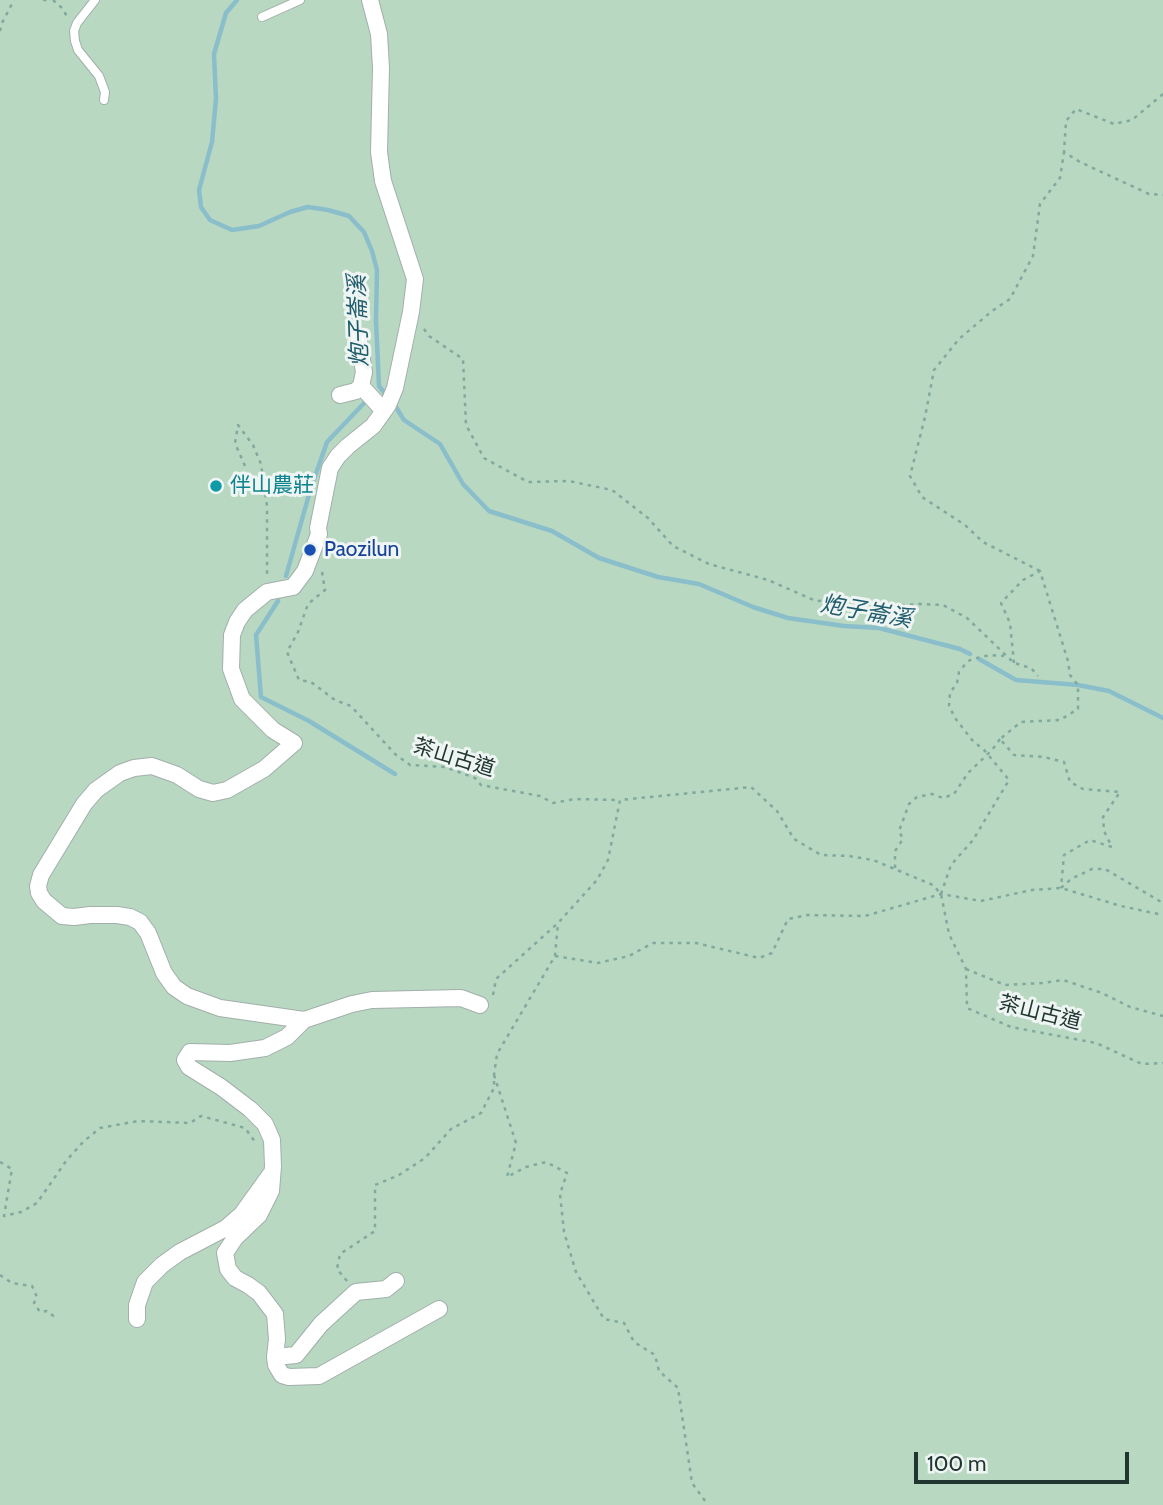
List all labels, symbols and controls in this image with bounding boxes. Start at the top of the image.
water label: 炮子崙溪 [344,275,374,367]
place label: 伴山農莊 [230,473,314,499]
marker: 伴山農莊 [208,478,224,494]
place label: Paozilun [324,537,399,563]
marker: Paozilun [302,542,318,558]
water label: 炮子崙溪 [818,590,914,634]
street label: 茶山古道 [410,734,498,782]
street label: 茶山古道 [996,991,1084,1035]
scale bar [918,1438,1133,1482]
text: 100 m [927,1451,986,1476]

